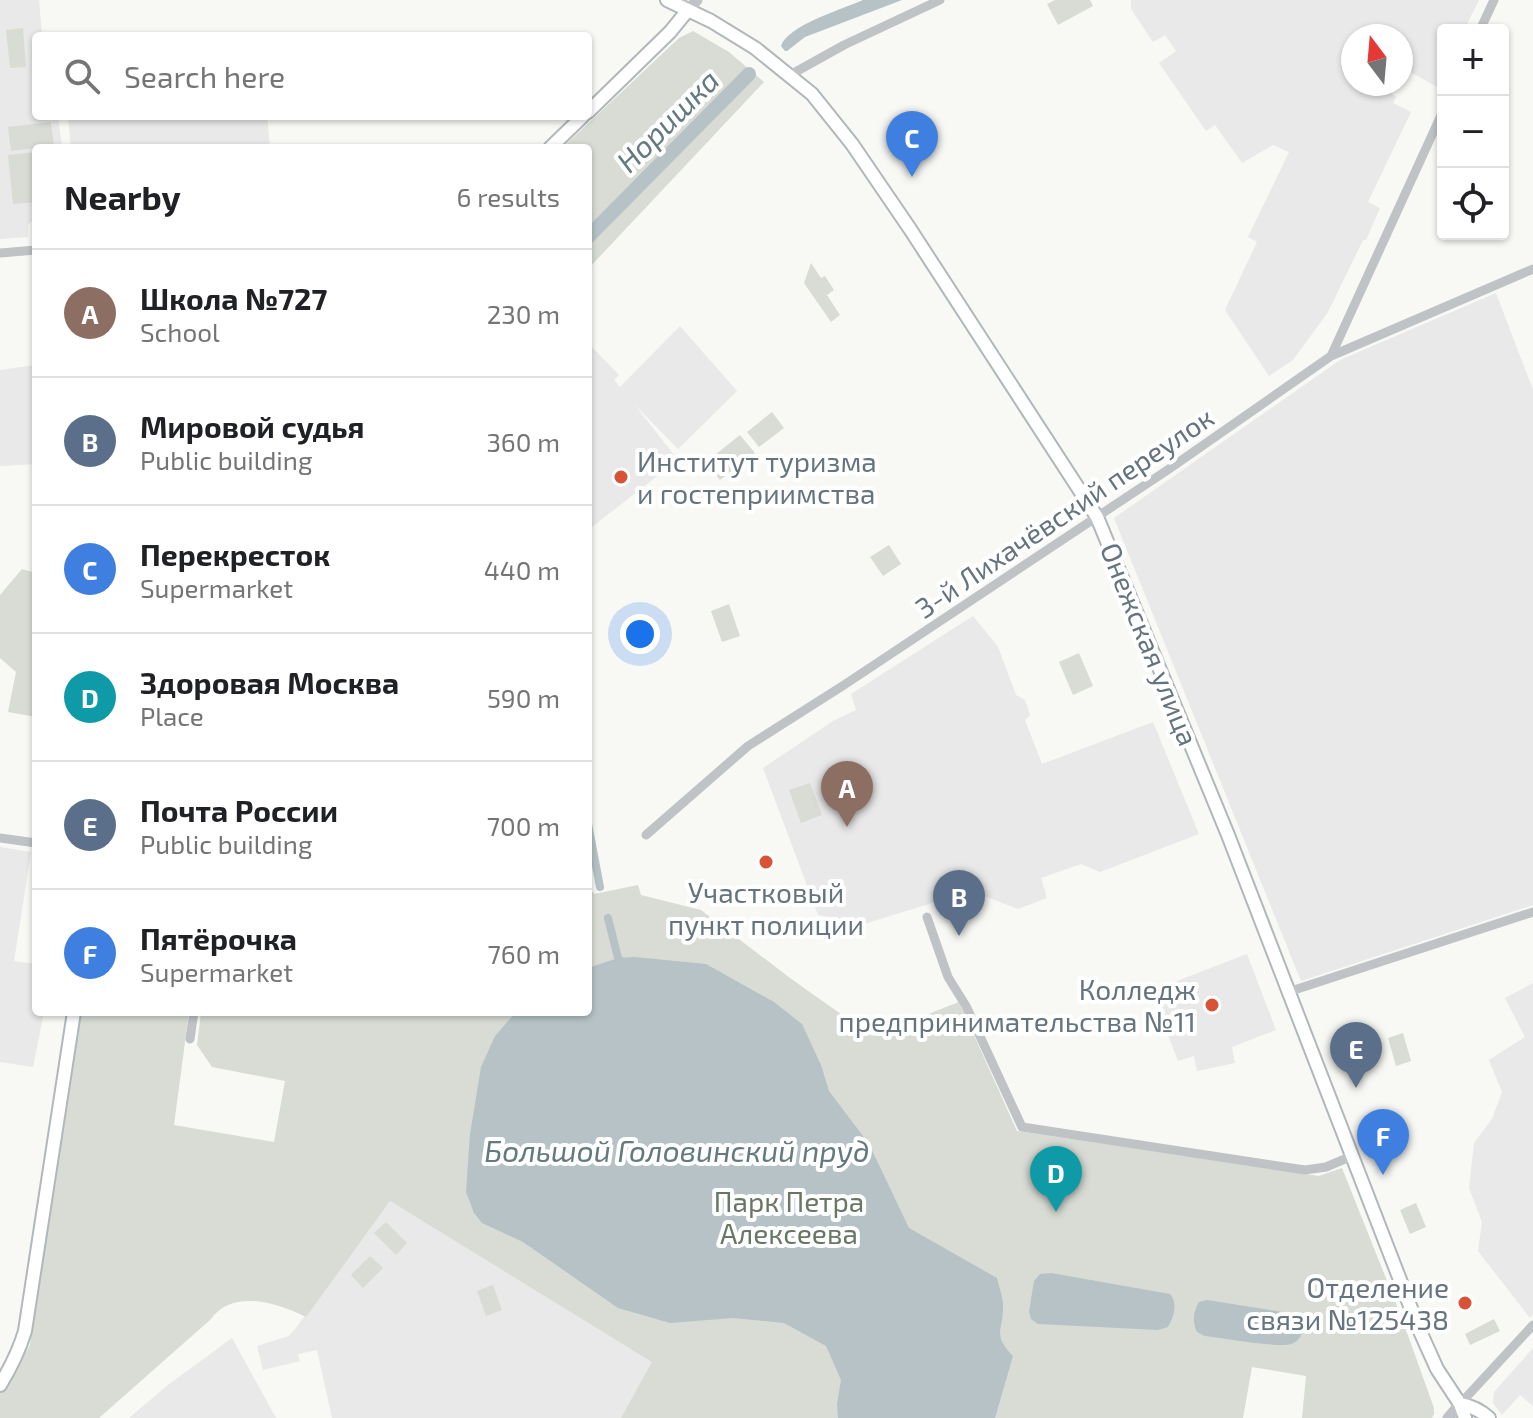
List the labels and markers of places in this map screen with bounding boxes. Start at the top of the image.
pin: C [886,111,938,177]
place label: Институт туризма и гостеприимства [637,444,877,510]
marker: Институт туризма и гостеприимства [612,468,630,486]
pin: A [821,761,873,827]
marker: Участковый пункт полиции [757,853,775,871]
pin: B [933,870,985,936]
place label: Участковый пункт полиции [668,875,864,941]
place label: Колледж предпринимательства №11 [839,972,1196,1038]
marker: Колледж предпринимательства №11 [1203,996,1221,1014]
pin: E [1330,1022,1382,1088]
pin: F [1357,1109,1409,1175]
pin: D [1030,1146,1082,1212]
place label: Отделение связи №125438 [1246,1270,1449,1336]
marker: Отделение связи №125438 [1456,1294,1474,1312]

